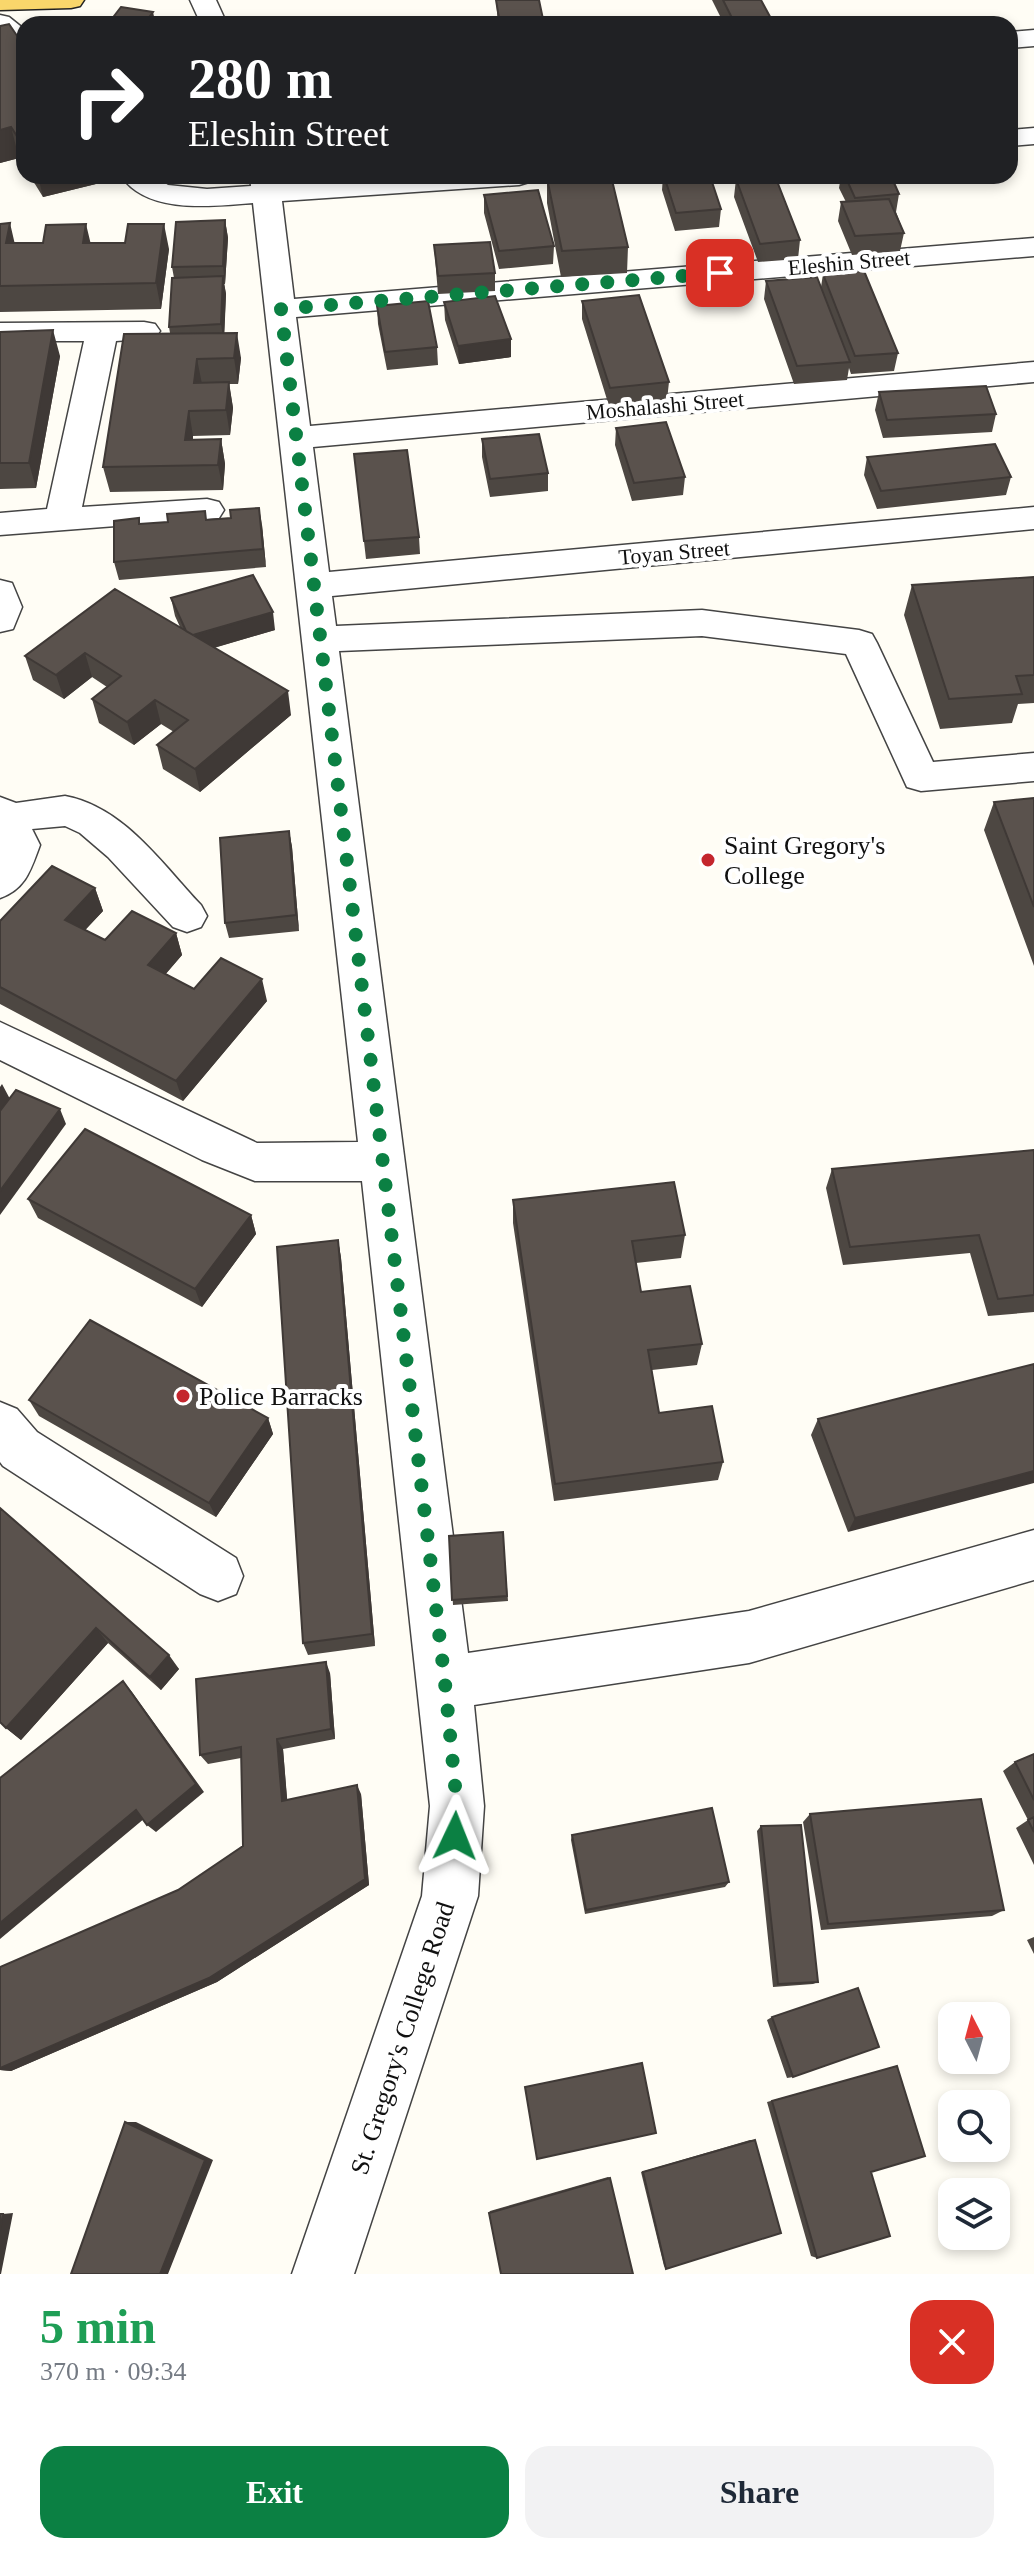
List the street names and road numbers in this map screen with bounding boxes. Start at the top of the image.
street label: Eleshin Street [787,245,911,280]
street label: Moshalashi Street [585,386,745,425]
street label: Toyan Street [617,535,731,570]
street label: St. Gregory's College Road [345,1898,460,2178]

